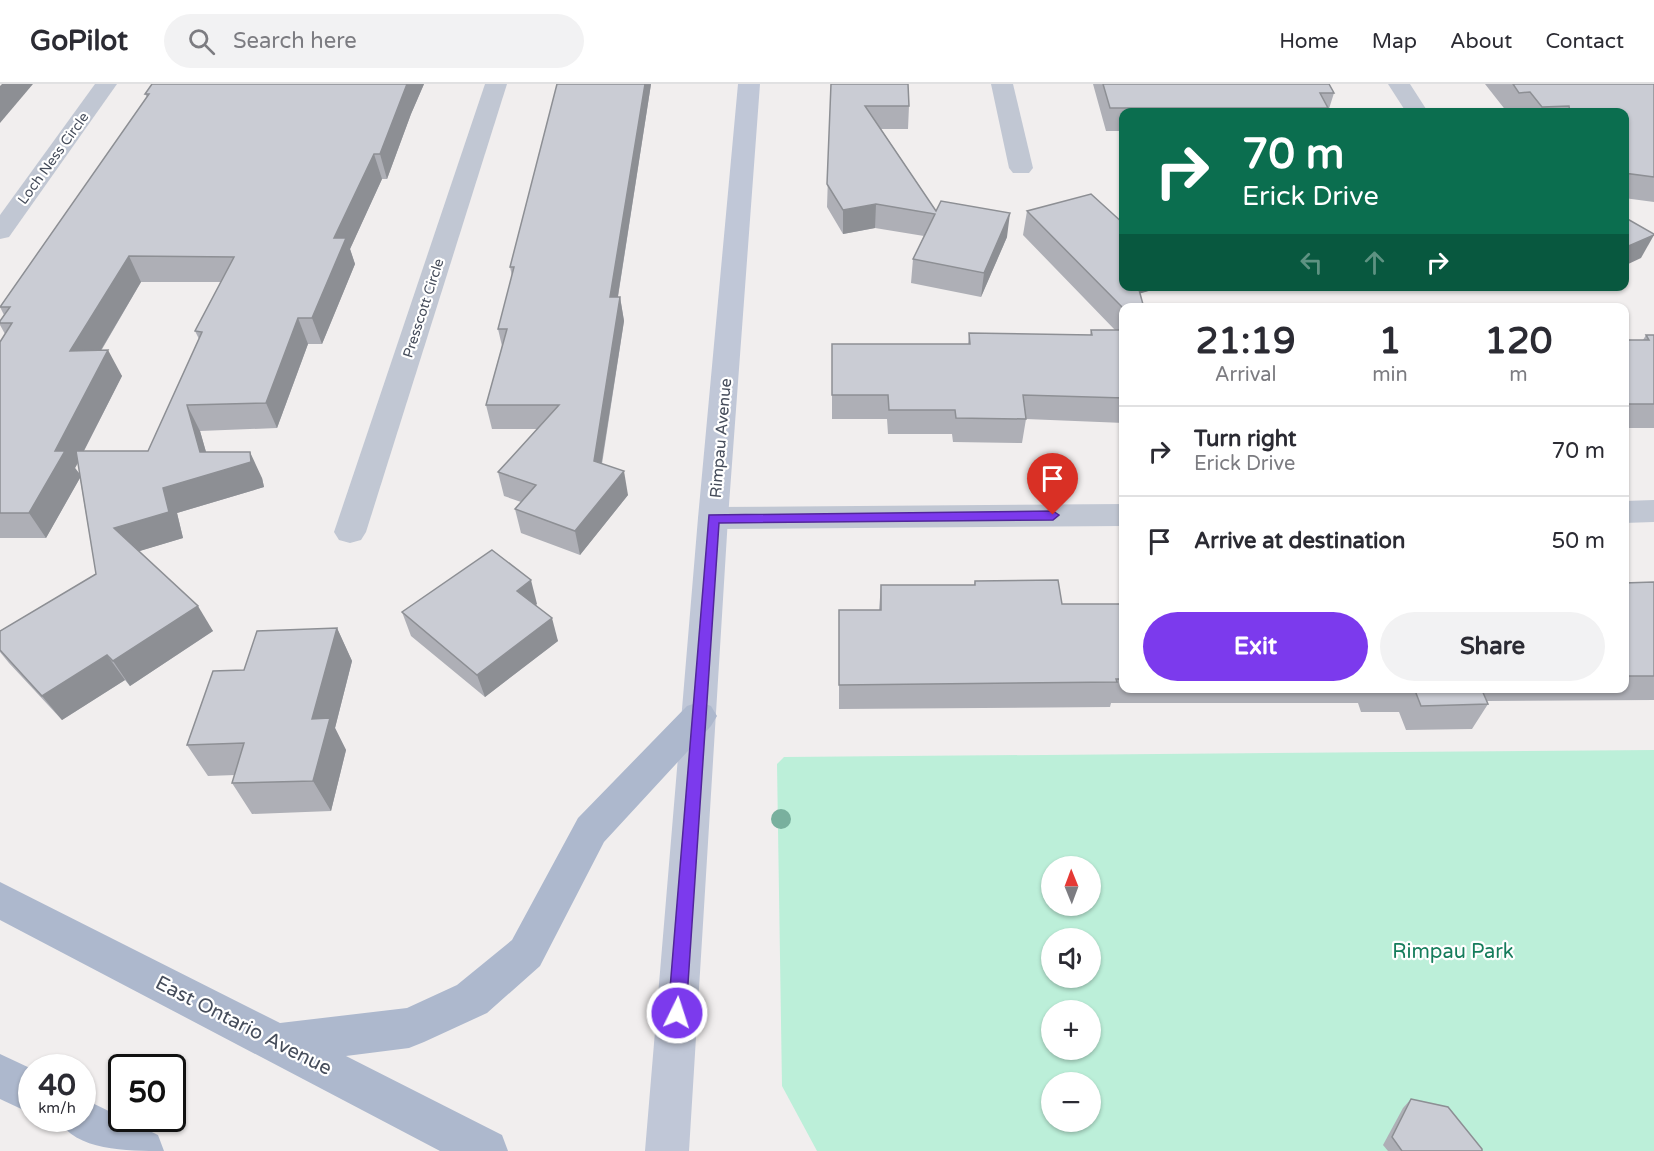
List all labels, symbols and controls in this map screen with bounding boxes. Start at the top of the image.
search box [164,14,584,68]
text: GoPilot [30,24,128,58]
icon: search [185,25,218,58]
text: Search here [233,28,357,54]
text: Home [1279,29,1339,54]
text: Map [1372,29,1417,54]
text: About [1450,29,1512,54]
text: Contact [1545,29,1624,54]
street label: Loch Ness Circle [14,109,93,208]
text: 70 m [1242,129,1344,180]
icon: right [1143,132,1221,210]
text: Erick Drive [1242,180,1379,213]
icon: left [1295,246,1328,279]
icon: ahead [1358,246,1391,279]
icon: right [1421,246,1454,279]
street label: Presscott Circle [399,256,448,360]
text: 21:19 [1196,320,1296,363]
text: 1 [1379,320,1401,363]
text: 120 [1484,320,1552,363]
text: Arrival [1215,363,1277,387]
text: min [1372,363,1408,387]
text: m [1509,363,1528,387]
street label: Rimpau Avenue [706,377,736,499]
text: Turn right [1194,426,1296,452]
icon: right [1143,435,1176,468]
text: 70 m [1551,438,1605,464]
text: Erick Drive [1194,452,1295,476]
pin [1027,453,1078,515]
icon: arrive [1036,462,1069,495]
icon: arrive [1143,525,1176,558]
text: Arrive at destination [1194,528,1405,554]
text: 50 m [1551,528,1605,554]
button: Exit [1143,612,1368,681]
button: Share [1380,612,1605,681]
north arrow [1041,856,1101,916]
map controls [1041,856,1101,1132]
button: sound [1041,928,1101,988]
park label: Rimpau Park [1392,940,1514,964]
street label: East Ontario Avenue [151,971,336,1081]
position arrow [645,981,709,1045]
button: + [1041,1000,1101,1060]
speed limit sign: 50 [108,1054,186,1132]
text: 40 [38,1067,76,1104]
button: − [1041,1072,1101,1132]
text: km/h [38,1099,76,1117]

